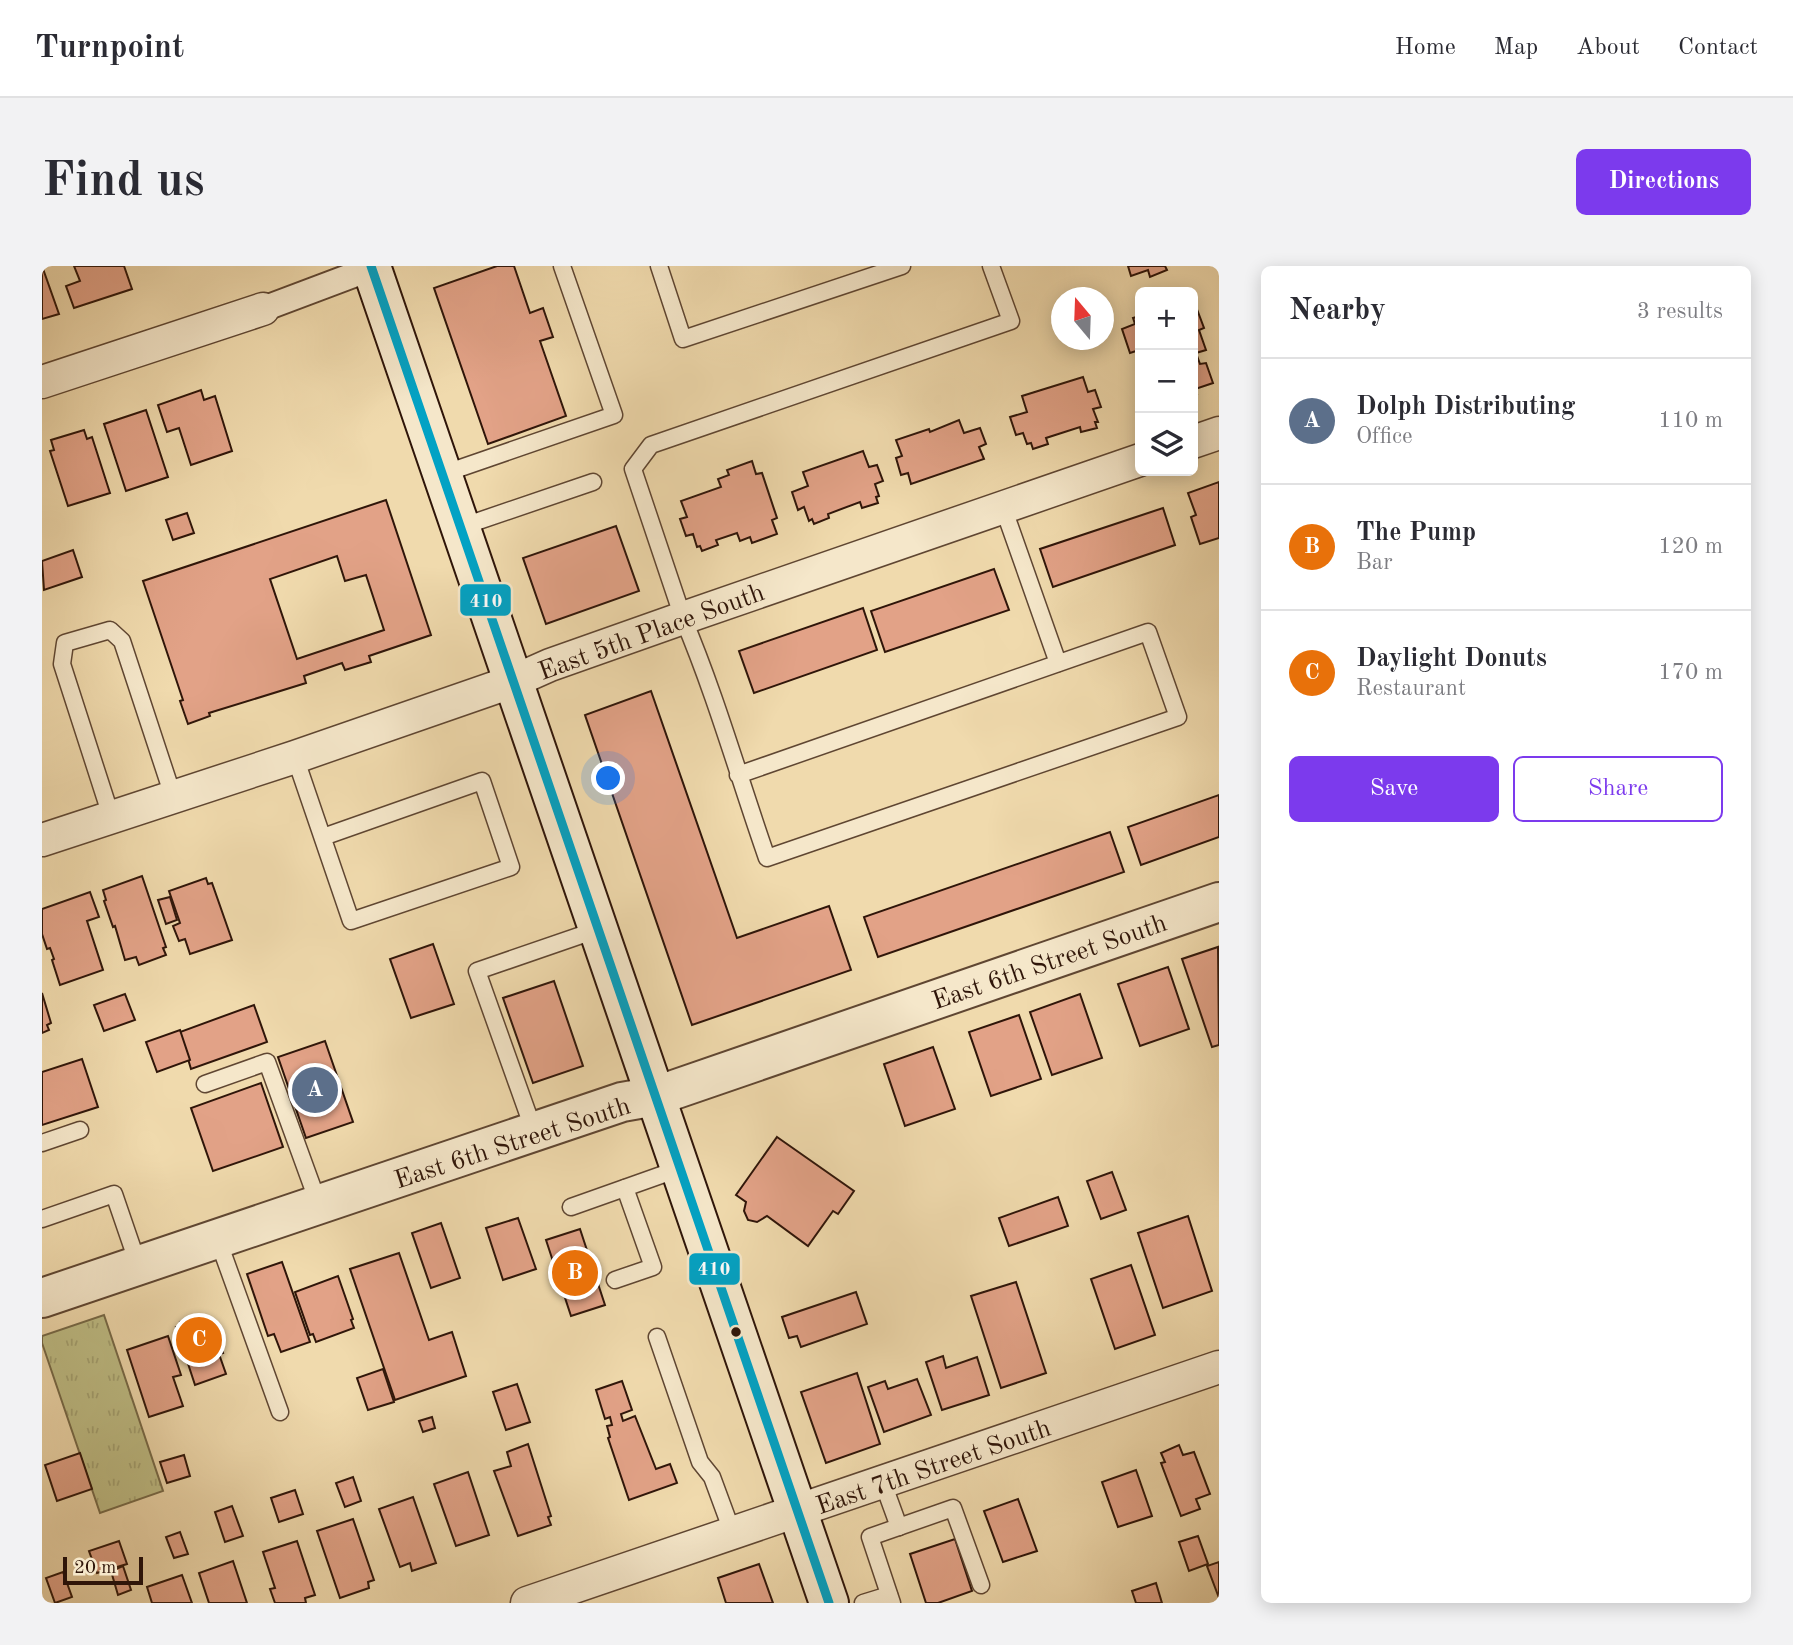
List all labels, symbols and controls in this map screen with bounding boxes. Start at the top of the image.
text: Turnpoint [35,32,184,65]
text: Home [1395,36,1456,60]
text: Map [1494,36,1538,60]
text: About [1576,36,1640,60]
text: Contact [1678,36,1758,60]
button: Directions [1576,149,1751,215]
text: Find us [42,158,205,207]
north arrow [1051,287,1114,350]
map controls [1135,287,1198,476]
button: + [1135,287,1198,350]
text: Nearby [1289,296,1386,326]
text: 3 results [1637,300,1723,323]
button: − [1135,350,1198,413]
text: Dolph Distributing [1356,394,1575,420]
text: A [1303,409,1321,432]
text: 110 m [1658,409,1723,432]
button: layers [1135,413,1198,476]
text: Office [1356,425,1413,448]
text: The Pump [1356,520,1476,546]
text: B [1304,535,1320,558]
text: 120 m [1658,535,1723,558]
text: Bar [1356,551,1393,574]
street label: East 5th Place South [535,580,768,686]
line badge: 410 [459,583,512,617]
text: 410 [469,593,503,612]
text: Daylight Donuts [1356,646,1547,672]
text: C [1304,661,1320,684]
text: 170 m [1658,661,1723,684]
text: Restaurant [1356,677,1466,700]
button: Save [1289,756,1499,822]
button: Share [1513,756,1723,822]
your location [591,761,625,795]
street label: East 6th Street South [929,910,1170,1015]
pin: A [292,1064,338,1116]
street label: East 6th Street South [391,1093,634,1194]
pin: B [552,1247,598,1299]
line badge: 410 [688,1252,741,1286]
text: 410 [697,1261,731,1280]
pin: C [176,1314,222,1366]
unlabelled marker [729,1325,743,1339]
street label: East 7th Street South [813,1415,1054,1520]
scale bar [63,1554,144,1586]
text: 20 m [74,1559,116,1578]

